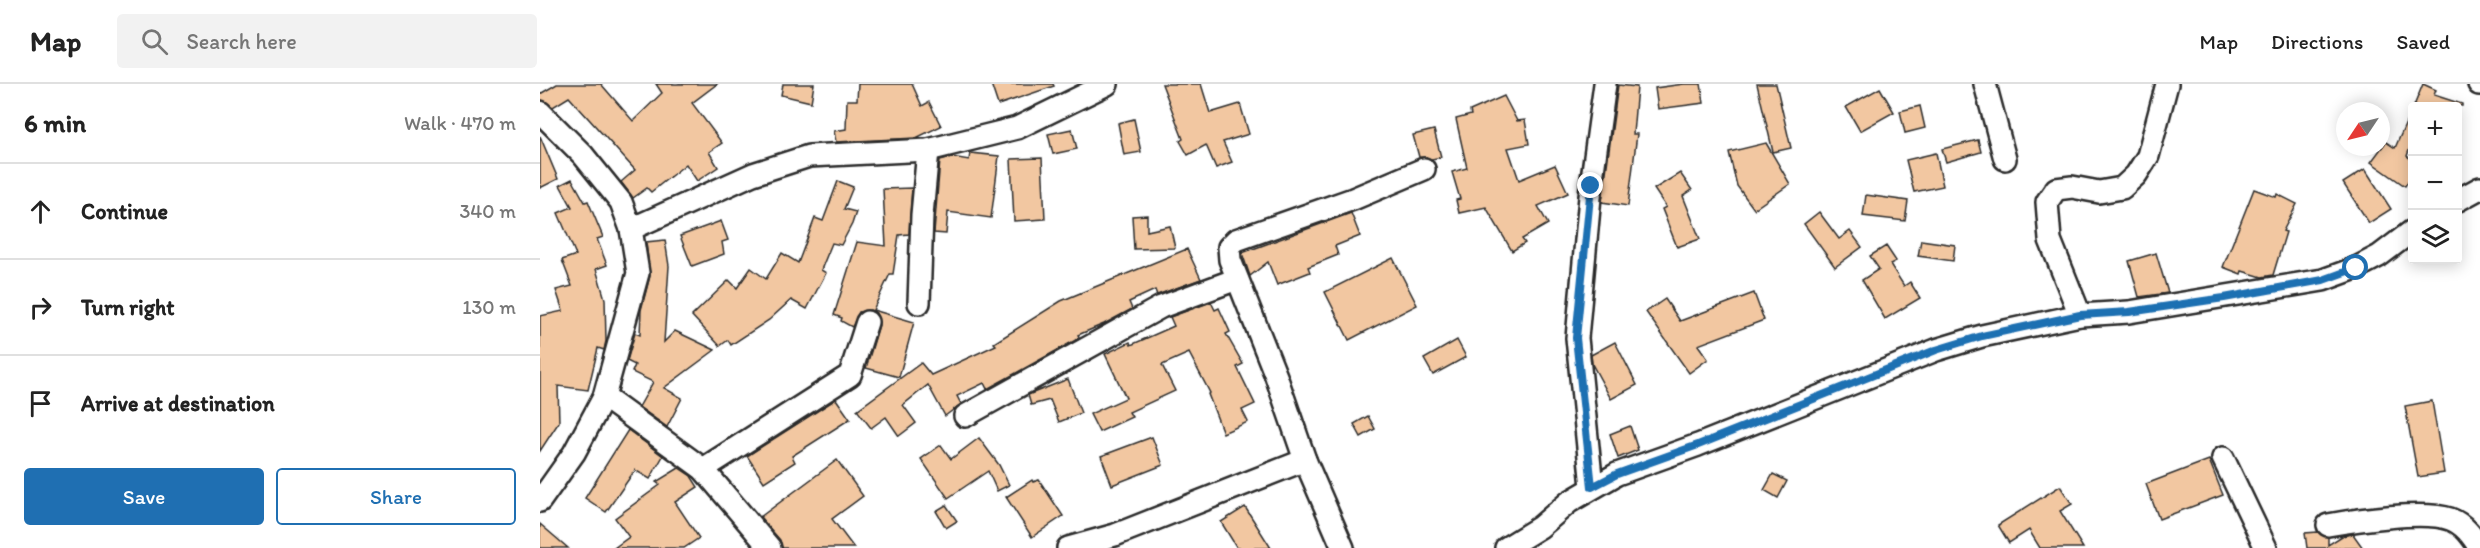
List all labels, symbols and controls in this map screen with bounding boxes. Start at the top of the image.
search box [117,14,537,68]
text: Map [30,24,81,58]
icon: search [138,25,171,58]
text: Search here [186,28,297,55]
text: Map [2200,29,2238,54]
text: Directions [2271,29,2363,54]
text: Saved [2396,29,2450,54]
north arrow [2336,102,2390,156]
map controls [2408,102,2462,264]
button: + [2408,102,2462,156]
text: 6 min [24,107,86,139]
text: Walk · 470 m [404,111,516,135]
button: − [2408,156,2462,210]
route end [1577,172,1603,198]
icon: ahead [24,195,57,228]
text: Continue [81,198,168,225]
text: 340 m [459,199,516,223]
button: layers [2408,210,2462,264]
route start [2342,254,2368,280]
icon: right [24,291,57,324]
text: Turn right [81,294,175,321]
text: 130 m [462,295,516,319]
icon: arrive [24,387,57,420]
text: Arrive at destination [81,390,275,417]
button: Save [24,468,264,525]
button: Share [276,468,516,525]

